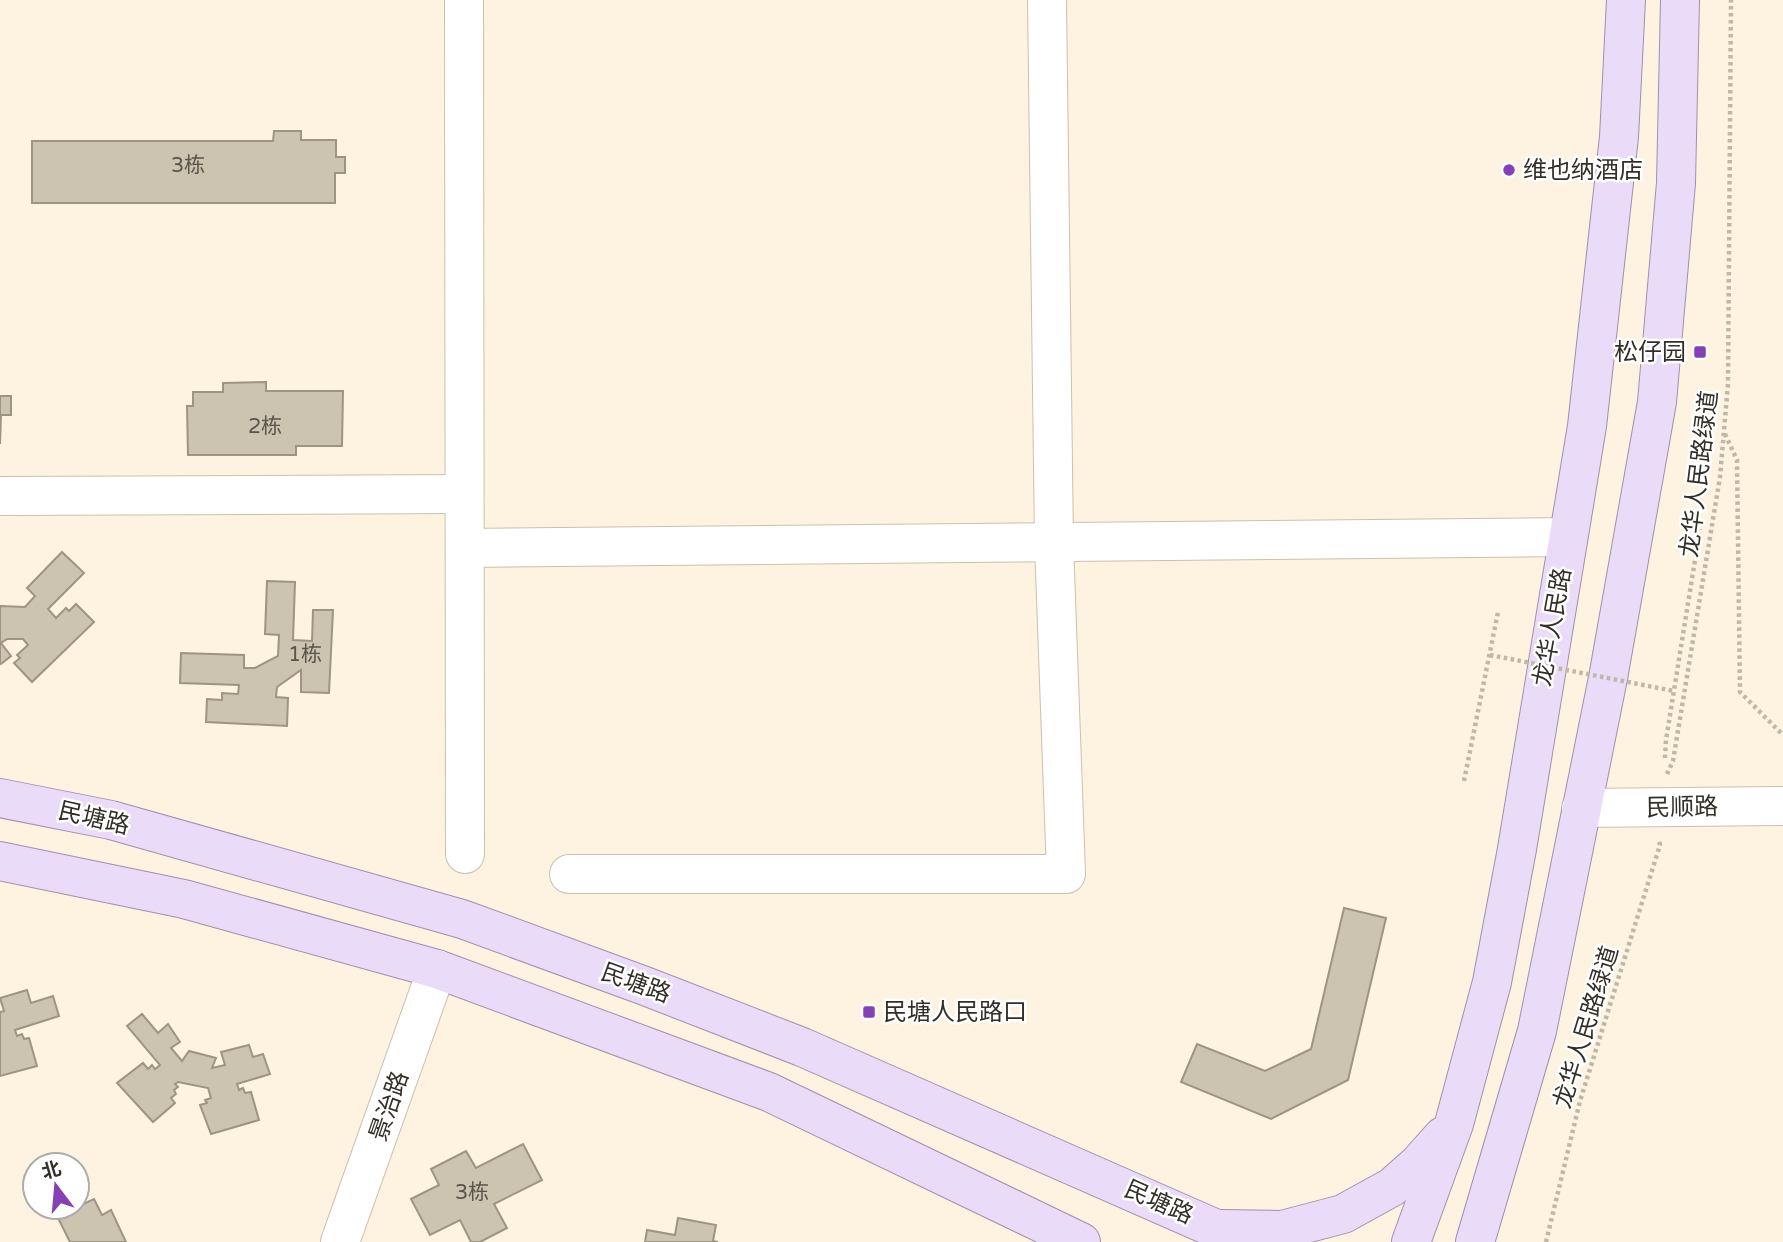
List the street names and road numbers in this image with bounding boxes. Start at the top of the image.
street label: 龙华人民路绿道 [1675,389,1724,559]
street label: 龙华人民路 [1528,565,1577,689]
street label: 民顺路 [1646,792,1718,823]
street label: 民塘路 [56,796,132,841]
street label: 龙华人民路绿道 [1548,943,1625,1112]
street label: 民塘路 [597,958,675,1009]
street label: 景治路 [364,1067,415,1145]
street label: 民塘路 [1120,1175,1198,1230]

